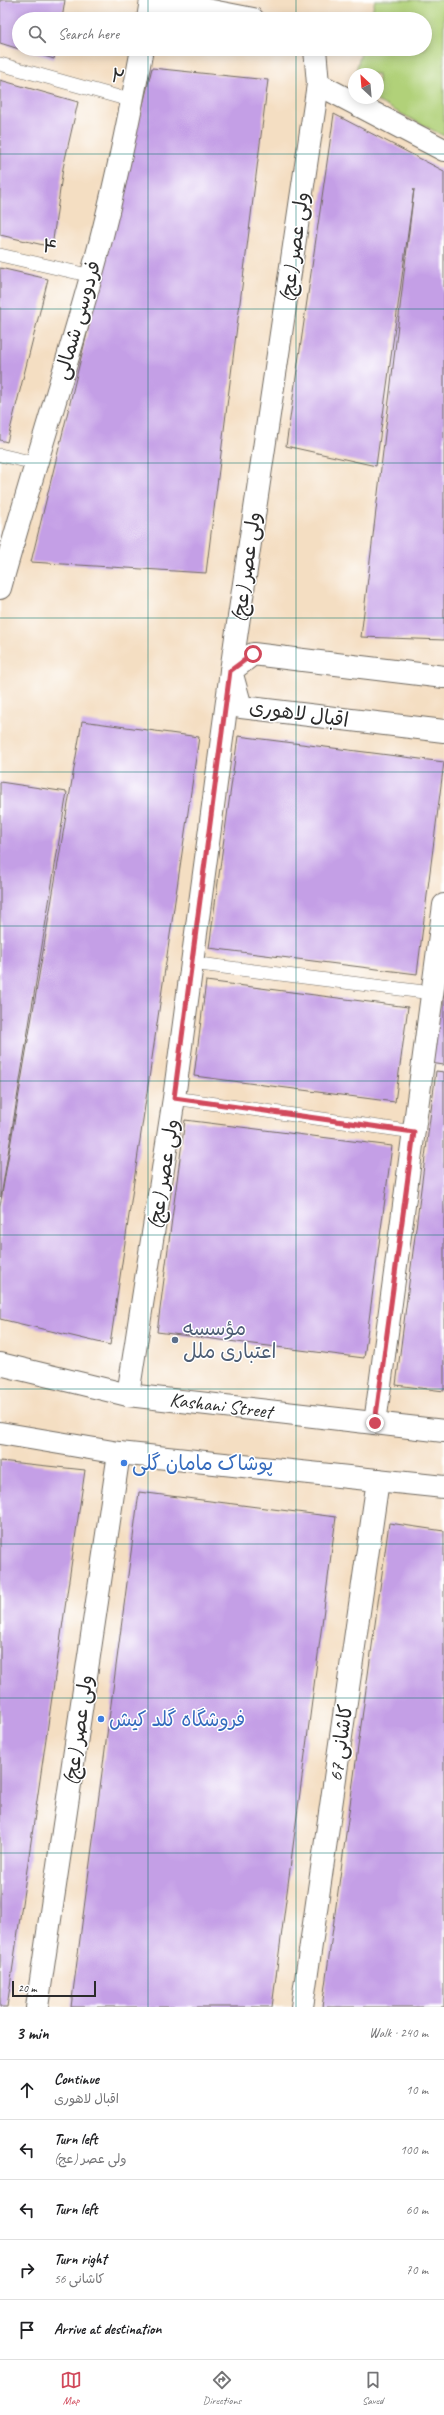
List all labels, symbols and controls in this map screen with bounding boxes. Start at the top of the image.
search box [12,12,432,56]
icon: search [26,23,48,45]
text: Search here [58,25,119,44]
street label: ۲ [108,63,128,90]
north arrow [348,68,384,104]
street label: ولی عصر (عج) [274,190,316,304]
street label: ۴ [40,233,60,260]
street label: فردوسی شمالی [49,258,106,382]
street label: ولی عصر (عج) [226,510,268,624]
route start [244,645,262,663]
street label: اقبال لاهوری [248,694,350,733]
street label: ولی عصر (عج) [142,1117,186,1231]
place label: مؤسسه اعتباری ملل [183,1316,276,1364]
marker: مؤسسه اعتباری ملل [170,1335,180,1345]
street label: Kashani Street [168,1387,277,1425]
route end [366,1414,384,1432]
place label: پوشاک مامان گلی [132,1451,273,1476]
marker: پوشاک مامان گلی [119,1458,129,1468]
street label: ولی عصر (عج) [58,1673,100,1787]
street label: کاشانی 67 [323,1703,358,1783]
place label: فروشگاه گلد کیش [109,1707,245,1732]
marker: فروشگاه گلد کیش [96,1714,106,1724]
scale bar [12,1979,96,1998]
text: 20 m [18,1981,37,1995]
text: 3 min [16,2023,49,2044]
text: Walk · 240 m [369,2025,428,2041]
text: Continue [54,2070,99,2089]
icon: ahead [16,2079,38,2101]
text: 10 m [406,2082,428,2098]
text: اقبال لاهوری [54,2091,119,2107]
text: Turn left [54,2130,97,2149]
icon: left [16,2139,38,2161]
text: 100 m [400,2142,428,2158]
text: ولی عصر (عج) [54,2151,126,2167]
icon: left [16,2199,38,2221]
text: Turn left [54,2200,97,2219]
text: 60 m [406,2202,428,2218]
text: Turn right [54,2250,107,2269]
icon: right [16,2259,38,2281]
text: 70 m [406,2262,428,2278]
text: کاشانی 56 [54,2271,104,2287]
icon: arrive [16,2319,38,2341]
text: Arrive at destination [54,2320,161,2339]
tab: Map [60,2369,82,2407]
tab: Directions [203,2369,241,2407]
tab: Saved [362,2369,384,2407]

